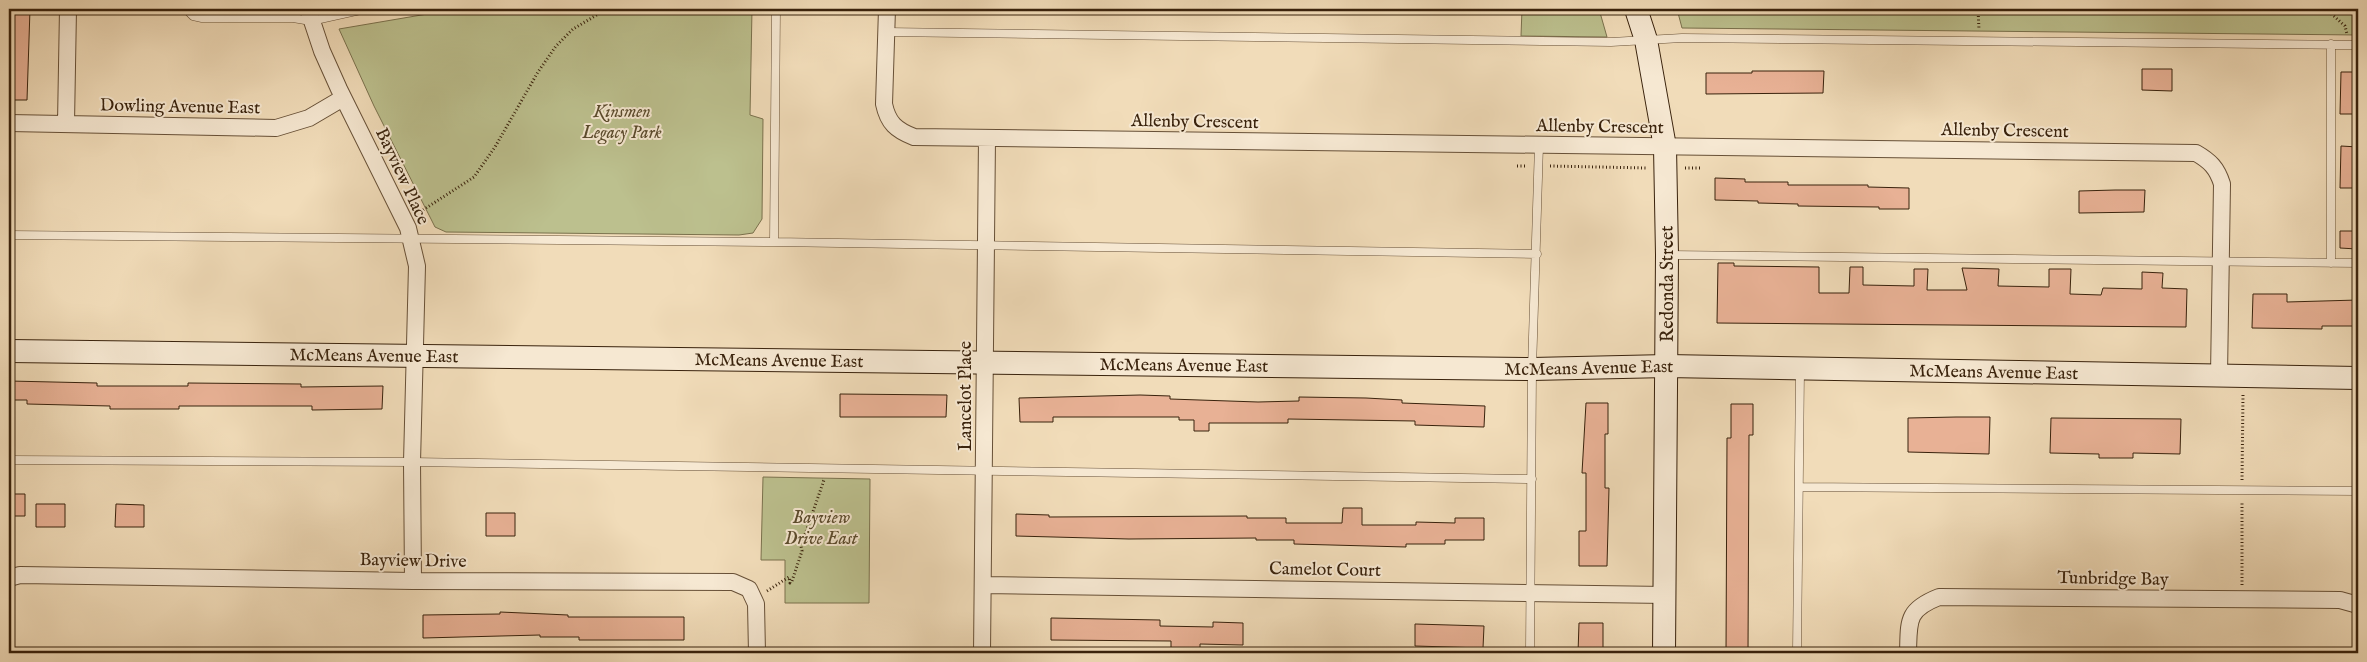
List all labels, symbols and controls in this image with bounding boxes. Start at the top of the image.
street label: Dowling Avenue East [100,95,260,120]
park label: Kinsmen Legacy Park [581,101,662,145]
street label: Allenby Crescent [1130,110,1259,135]
street label: Allenby Crescent [1535,115,1664,140]
street label: Allenby Crescent [1940,119,2069,144]
street label: Bayview Place [369,125,434,229]
street label: Redonda Street [1657,226,1680,342]
street label: Lancelot Place [955,341,978,451]
street label: McMeans Avenue East [289,344,459,369]
street label: McMeans Avenue East [694,349,864,374]
street label: McMeans Avenue East [1099,354,1268,379]
street label: McMeans Avenue East [1504,356,1673,382]
street label: McMeans Avenue East [1909,360,2078,386]
park label: Bayview Drive East [784,507,859,551]
street label: Bayview Drive [359,549,467,574]
street label: Camelot Court [1269,558,1381,583]
street label: Tunbridge Bay [2057,567,2169,592]

